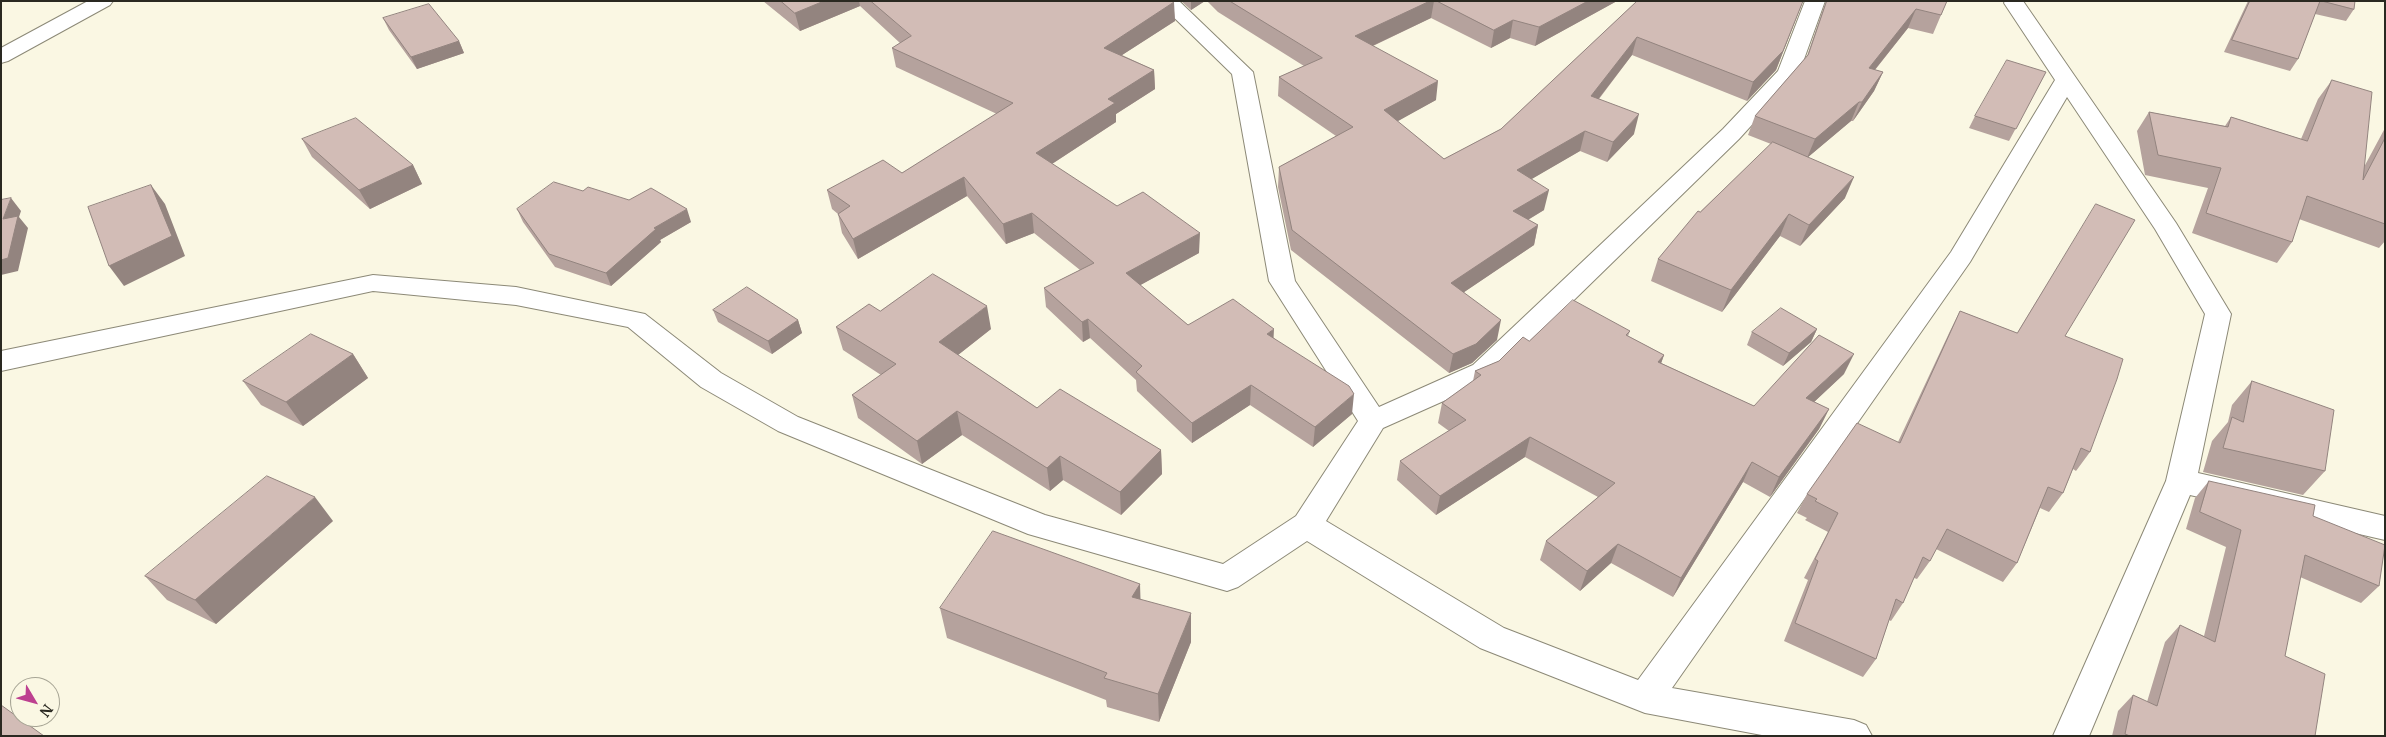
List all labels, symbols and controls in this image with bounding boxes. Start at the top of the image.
north arrow [10,677,60,727]
text: N [36,701,57,720]

